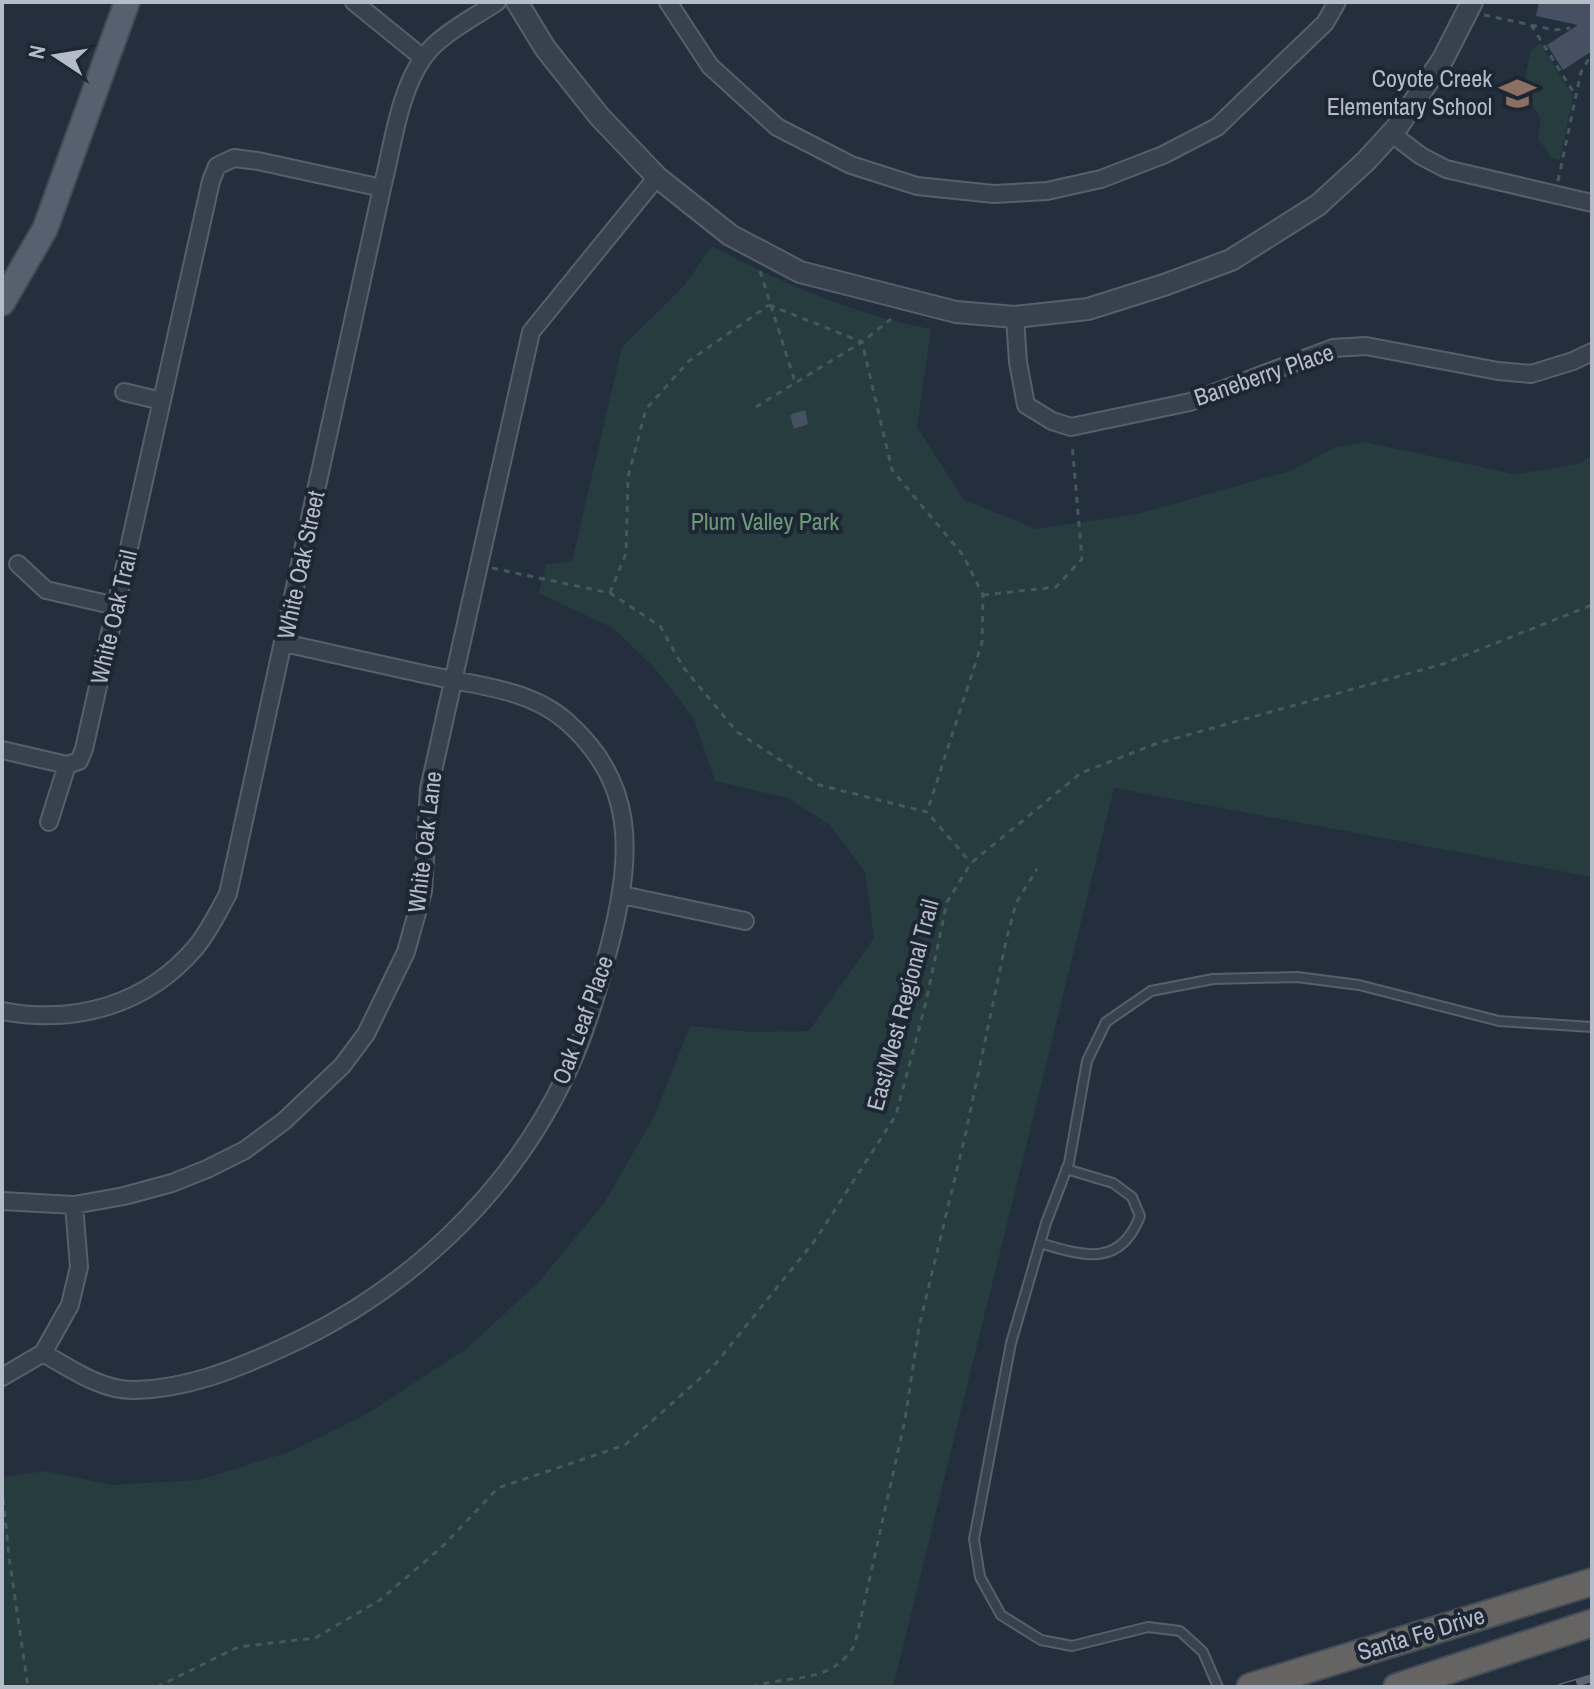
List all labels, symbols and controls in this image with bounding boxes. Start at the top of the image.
north arrow [16,16,96,96]
text: N [20,42,52,61]
place label: Coyote Creek Elementary School [1327,62,1492,122]
school or university icon: Coyote Creek Elementary School [1499,74,1537,112]
street label: Baneberry Place [1190,335,1338,413]
street label: White Oak Street [269,487,331,642]
park label: Plum Valley Park [691,505,839,537]
street label: White Oak Trail [82,547,144,687]
street label: White Oak Lane [399,769,449,914]
street label: East/West Regional Trail [858,896,946,1114]
street label: Oak Leaf Place [544,951,620,1088]
street label: Santa Fe Drive [1353,1599,1488,1668]

